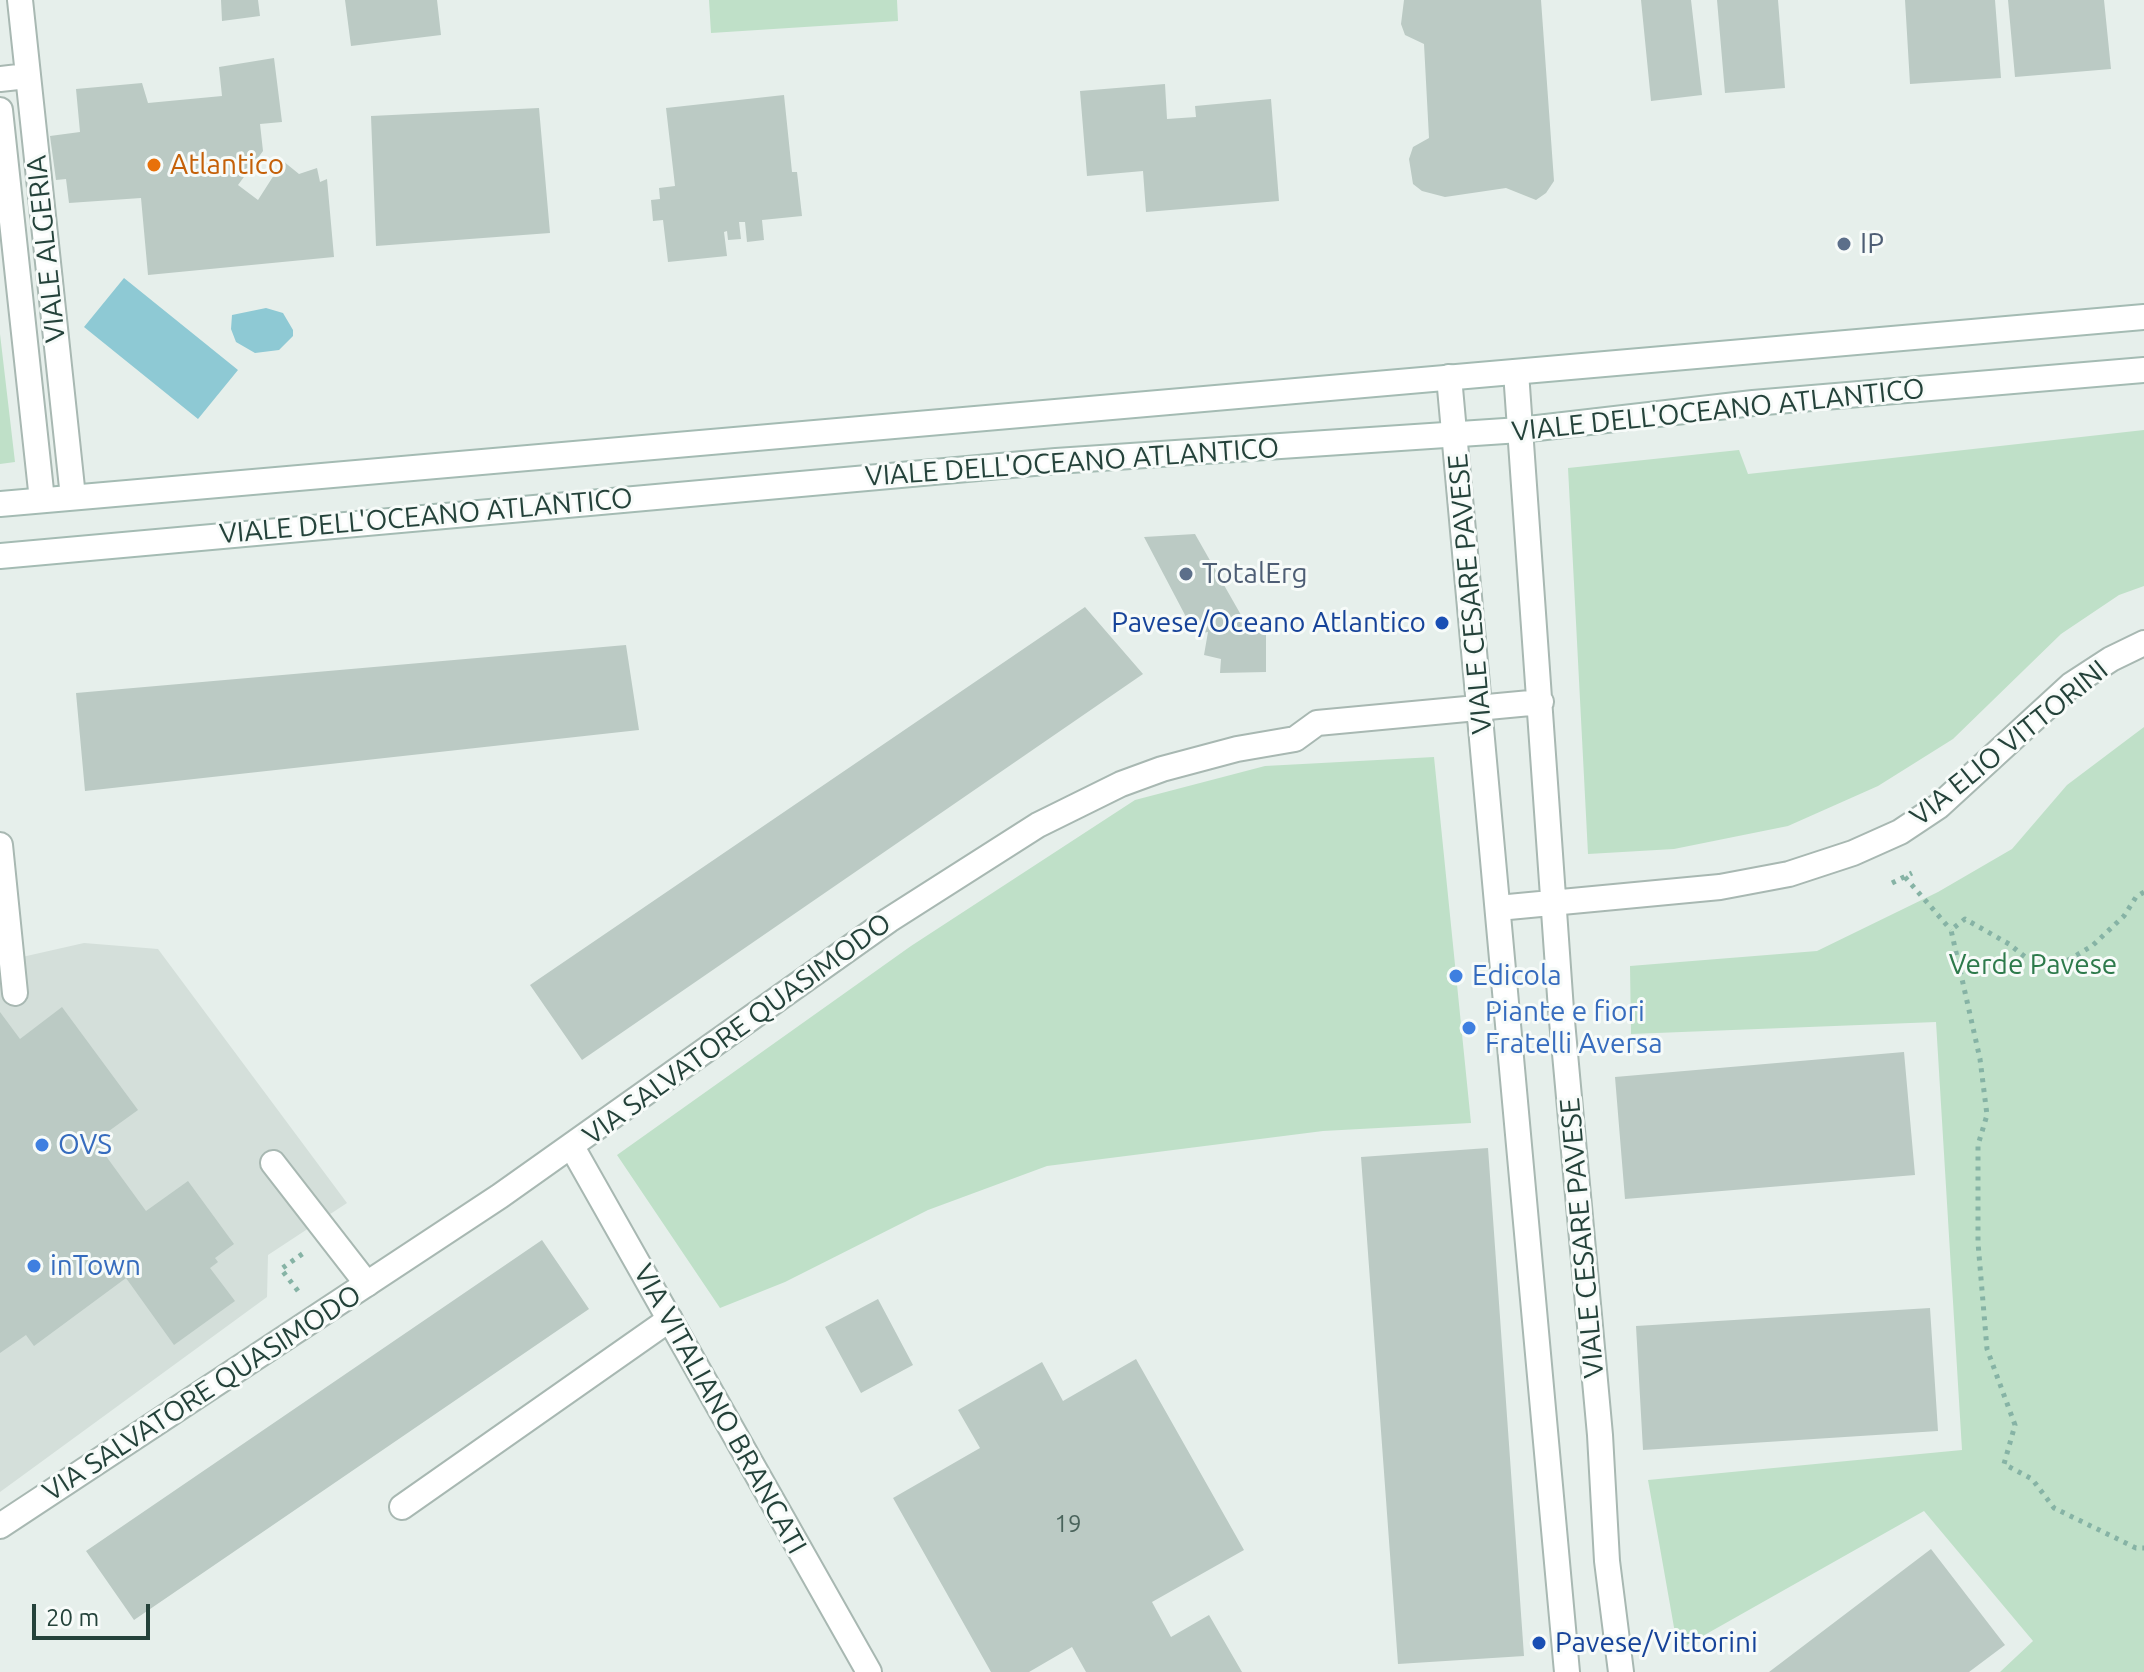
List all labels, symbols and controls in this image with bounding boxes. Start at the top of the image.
place label: Atlantico [170,148,284,182]
street label: VIALE ALGERIA [19,154,73,344]
marker: Atlantico [145,156,163,174]
place label: IP [1860,227,1884,261]
marker: IP [1835,235,1853,253]
street label: VIALE DELL'OCEANO ATLANTICO [1510,372,1926,448]
street label: VIALE DELL'OCEANO ATLANTICO [864,431,1280,493]
street label: VIALE CESARE PAVESE [1441,453,1499,735]
street label: VIALE DELL'OCEANO ATLANTICO [218,481,634,551]
place label: TotalErg [1202,557,1308,591]
marker: TotalErg [1177,565,1195,583]
place label: Pavese/Oceano Atlantico [1111,606,1426,640]
marker: Pavese/Oceano Atlantico [1433,614,1451,632]
street label: VIA ELIO VITTORINI [1903,653,2115,833]
street label: VIA SALVATORE QUASIMODO [576,906,898,1152]
park label: Verde Pavese [1949,948,2117,982]
place label: Edicola [1472,959,1562,993]
marker: Edicola [1447,967,1465,985]
place label: Piante e fiori Fratelli Aversa [1485,995,1663,1061]
marker: Piante e fiori Fratelli Aversa [1460,1019,1478,1037]
street label: VIALE CESARE PAVESE [1553,1097,1611,1379]
place label: OVS [58,1128,112,1162]
marker: OVS [33,1136,51,1154]
place label: inTown [50,1249,141,1283]
marker: inTown [25,1257,43,1275]
street label: VIA VITALIANO BRANCATI [626,1258,814,1560]
street label: VIA SALVATORE QUASIMODO [37,1277,367,1509]
house number: 19 [1054,1510,1082,1538]
scale bar [36,1588,154,1638]
text: 20 m [46,1604,99,1631]
place label: Pavese/Vittorini [1555,1626,1758,1660]
marker: Pavese/Vittorini [1530,1634,1548,1652]

